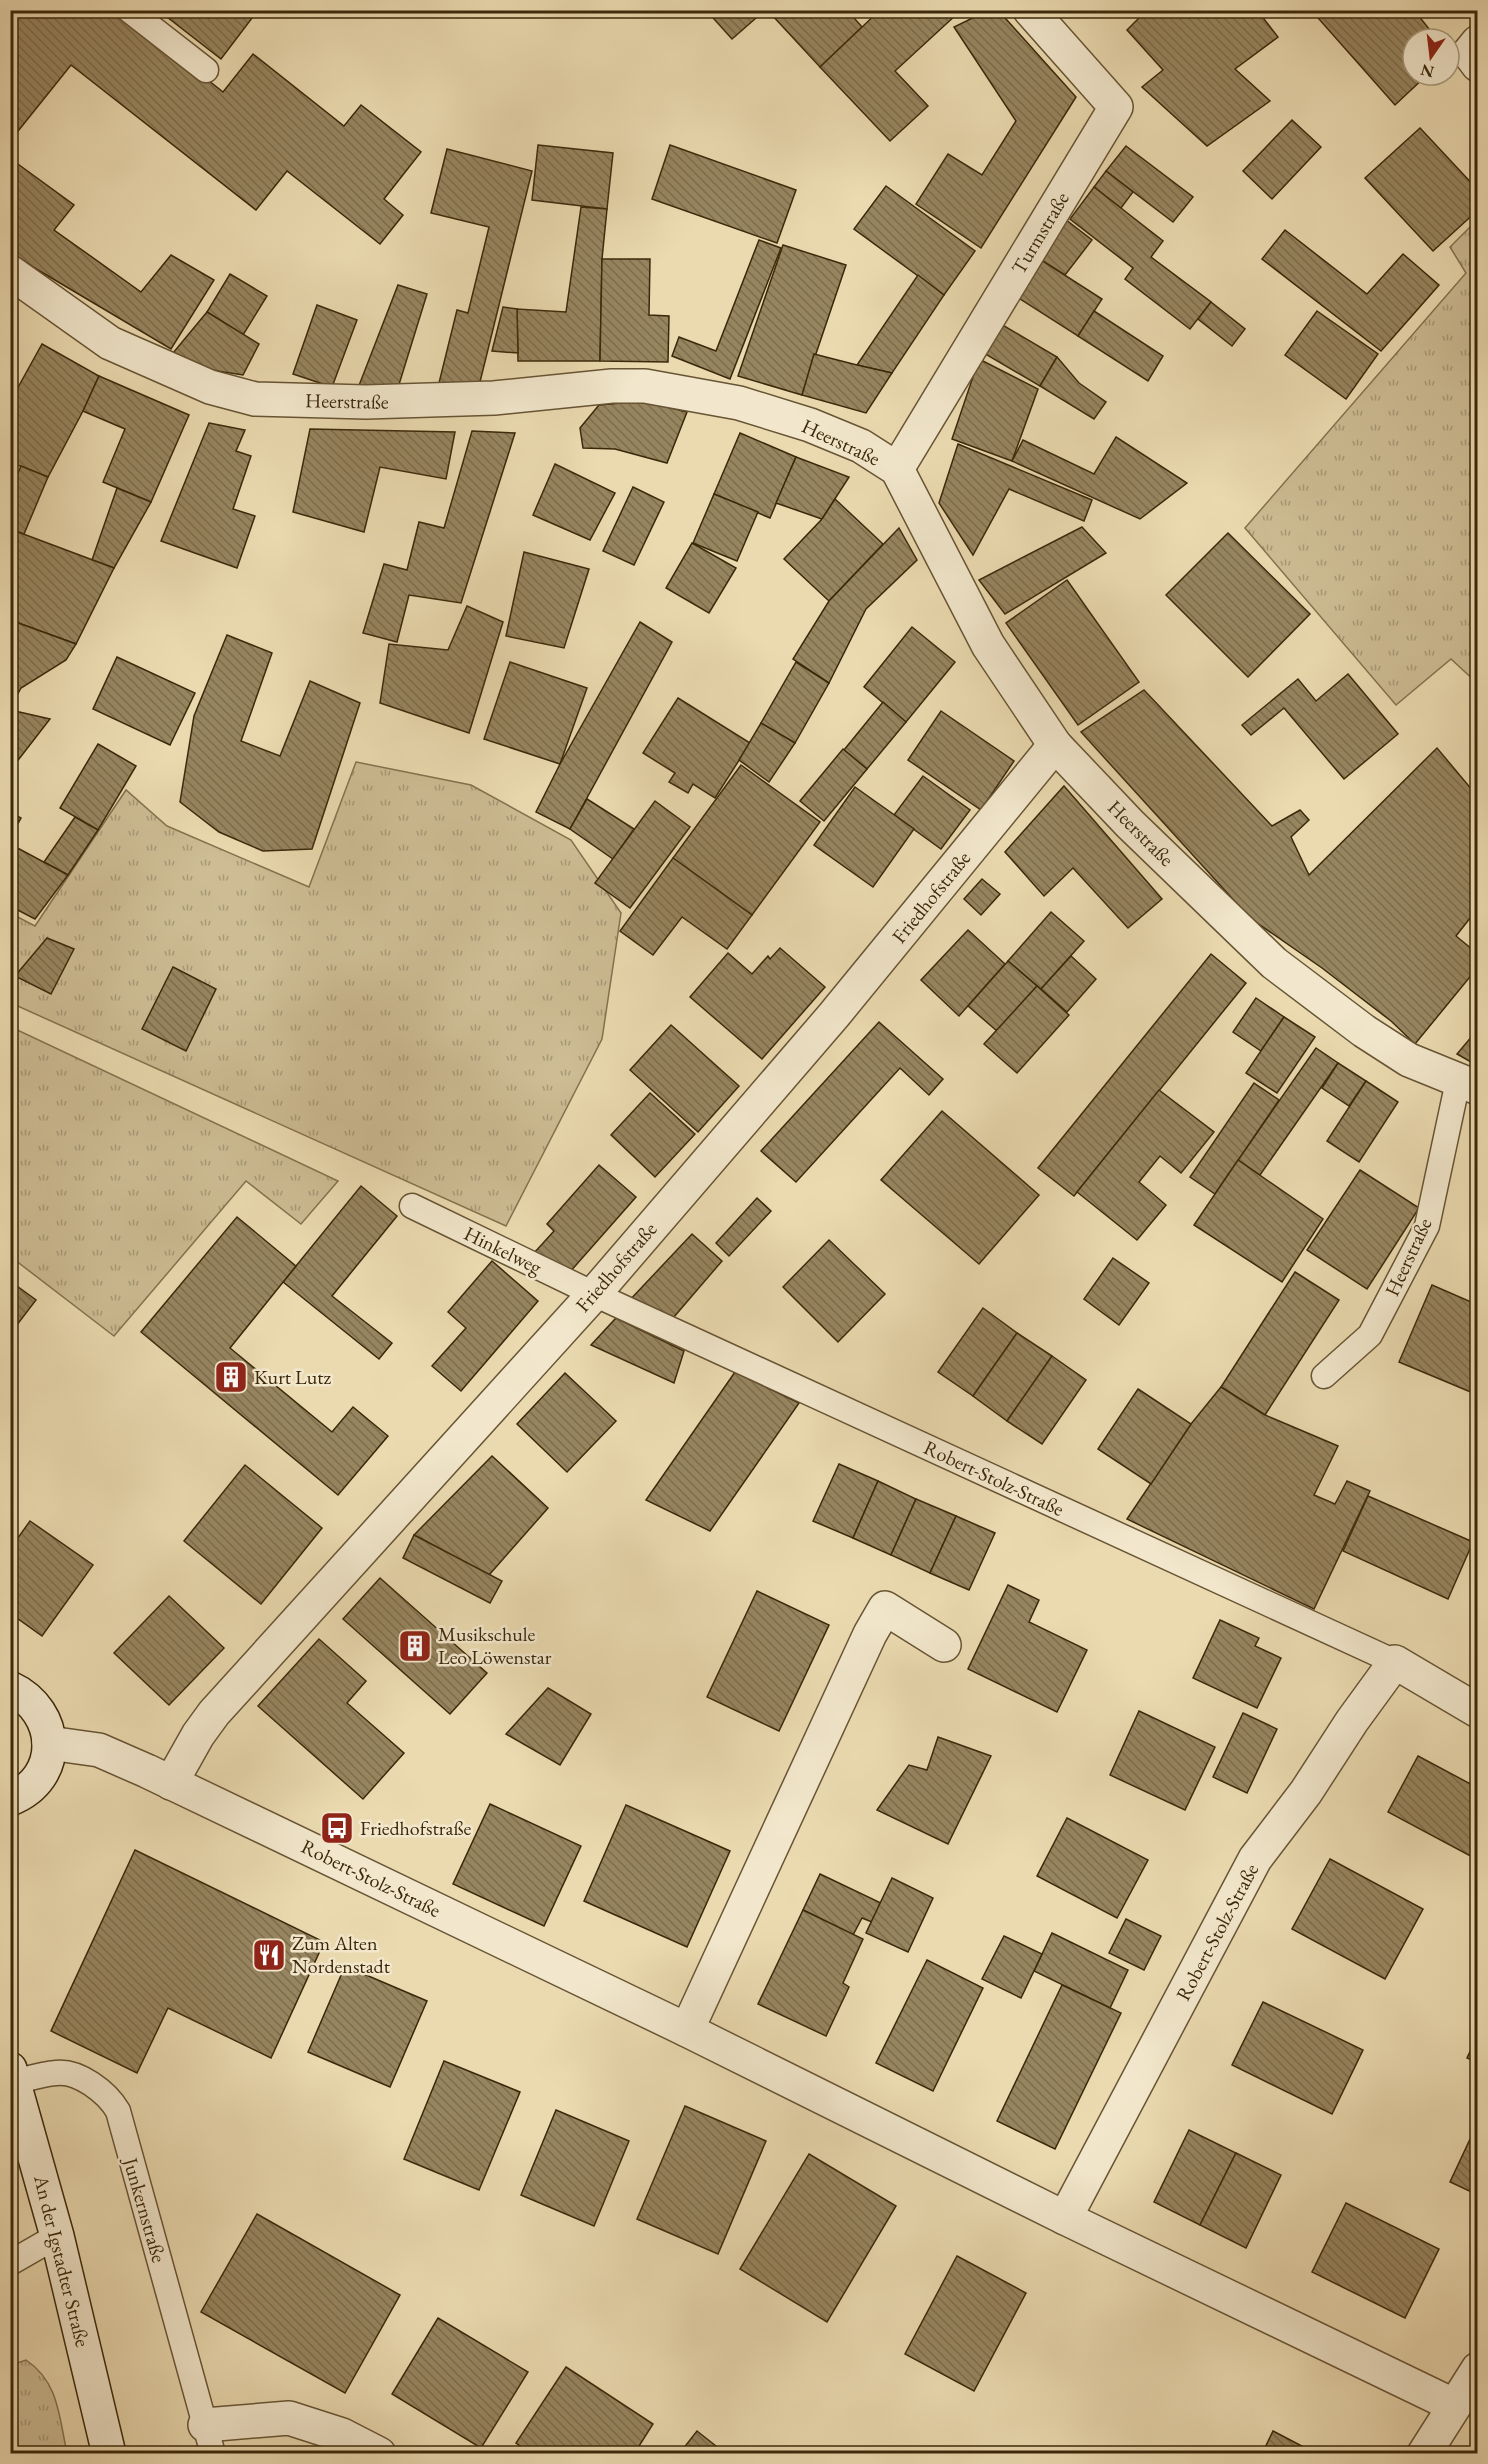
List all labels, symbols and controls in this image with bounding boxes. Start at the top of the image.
north arrow [1401,27,1461,87]
text: N [1419,59,1436,83]
street label: Turmstraße [1005,187,1075,279]
street label: Heerstraße [305,387,389,415]
street label: Heerstraße [798,413,885,472]
street label: Heerstraße [1102,794,1180,872]
street label: Friedhofstraße [886,845,976,948]
street label: Heerstraße [1379,1213,1438,1300]
street label: Friedhofstraße [570,1216,662,1318]
street label: Hinkelweg [460,1220,546,1280]
building icon: Kurt Lutz [213,1359,249,1395]
place label: Kurt Lutz [254,1364,332,1390]
street label: Robert-Stolz-Straße [920,1434,1068,1522]
place label: Musikschule Leo Löwenstar [438,1621,552,1670]
building icon: Musikschule Leo Löwenstar [397,1628,433,1664]
bus stop icon: Friedhofstraße [319,1810,355,1846]
place label: Friedhofstraße [360,1815,472,1841]
street label: Robert-Stolz-Straße [297,1833,445,1923]
street label: Robert-Stolz-Straße [1170,1859,1264,2005]
place label: Zum Alten Nordenstadt [292,1930,391,1979]
restaurant icon: Zum Alten Nordenstadt [251,1937,287,1973]
street label: Junkernstraße [117,2153,172,2265]
street label: An der Igstadter Straße [28,2171,96,2350]

